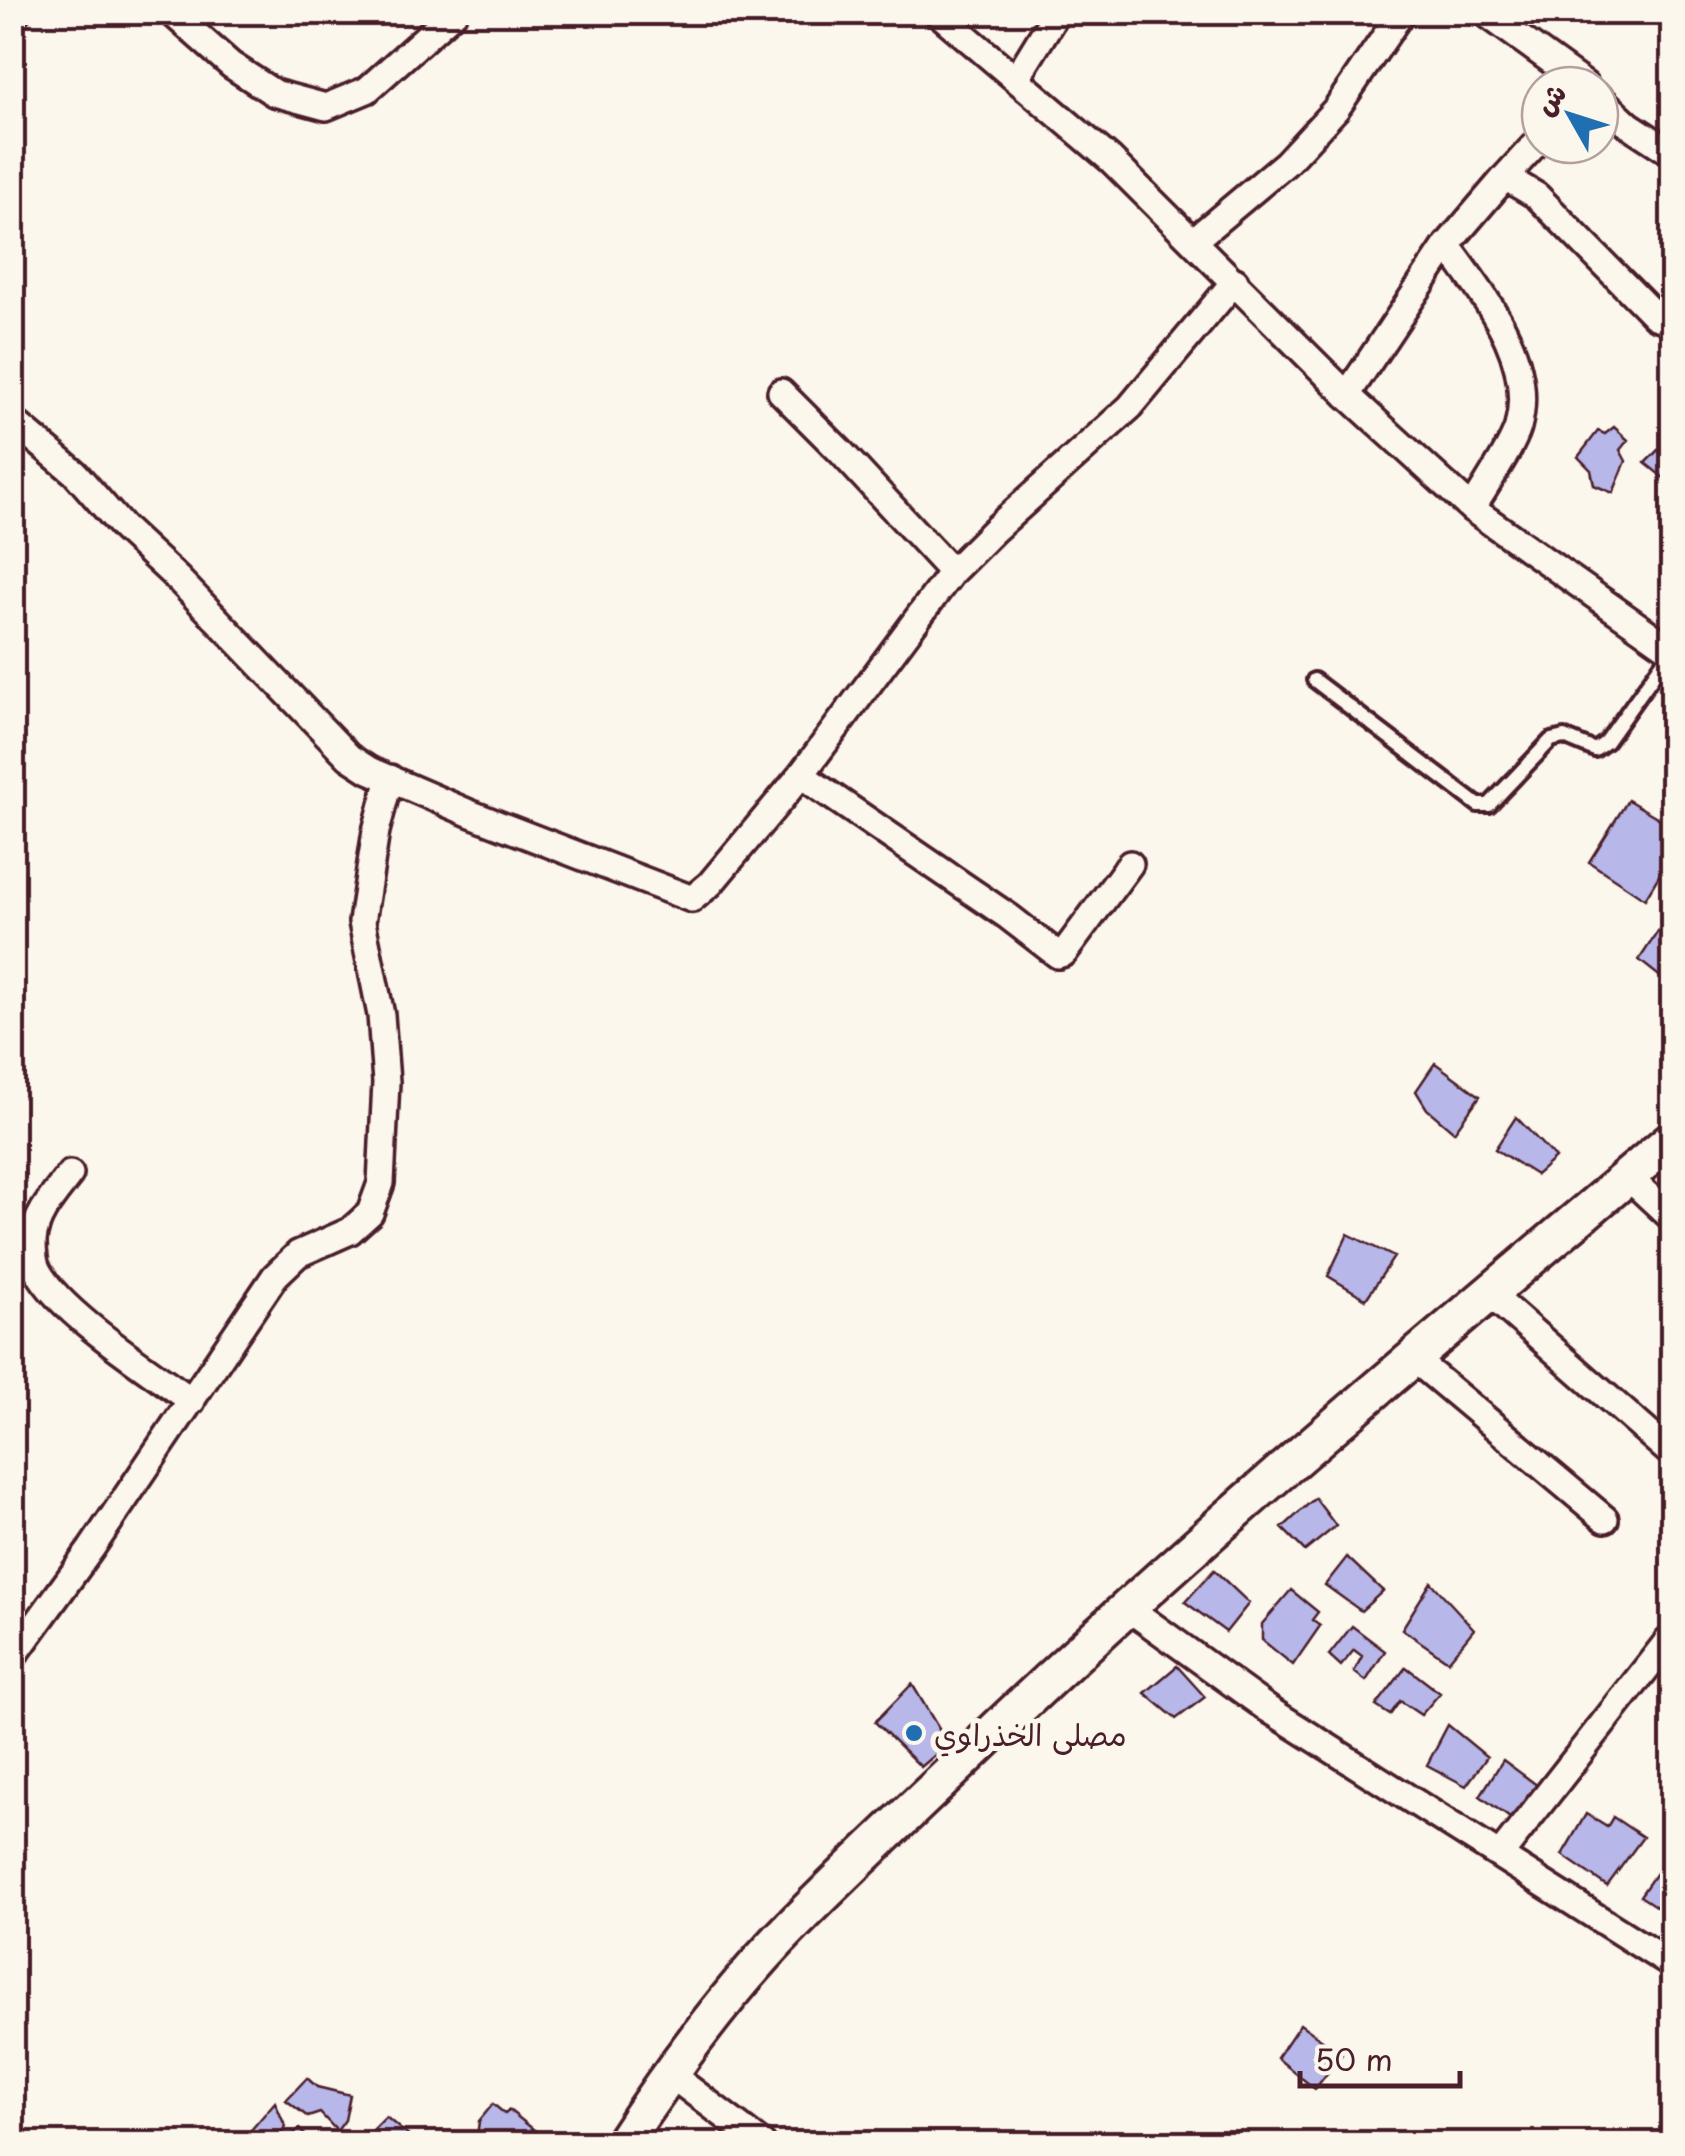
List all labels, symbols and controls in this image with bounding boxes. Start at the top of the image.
north arrow [1520,65,1620,165]
text: ش [1523,73,1576,124]
place label: مصلى الخذراوي [934,1711,1127,1757]
marker: مصلى الخذراوي [903,1722,925,1744]
scale bar [1300,2026,1460,2088]
text: 50 m [1315,2036,1393,2081]

